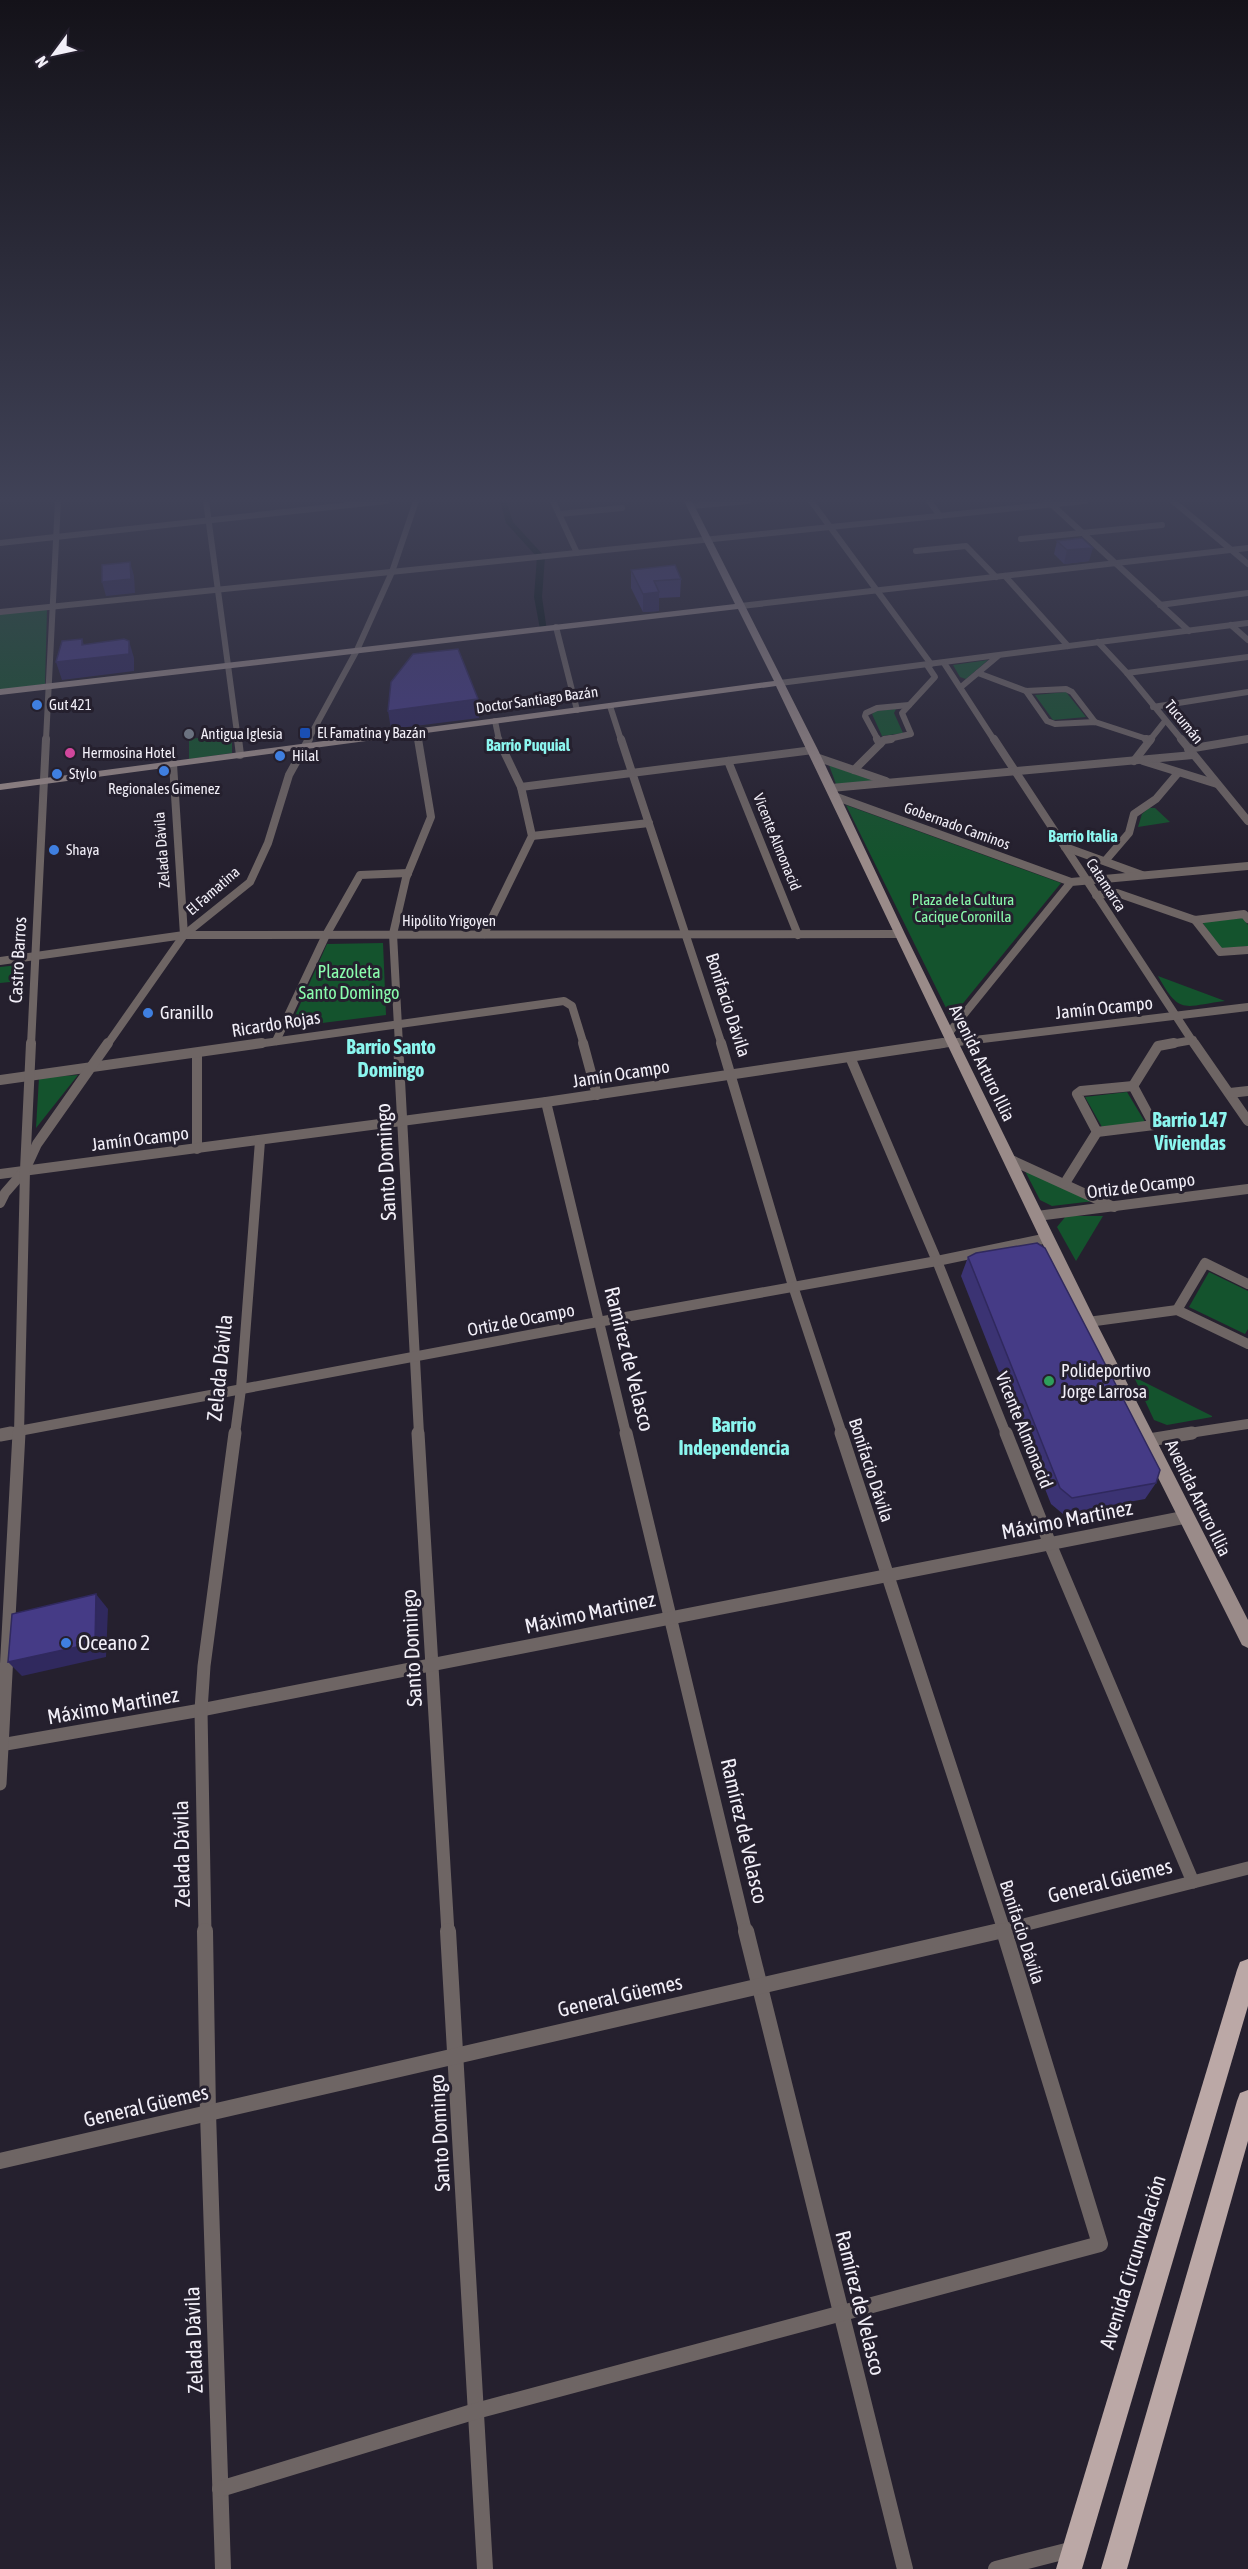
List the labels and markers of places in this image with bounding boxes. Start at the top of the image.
place label: Gut 421 [49,696,92,713]
marker: Gut 421 [30,698,44,712]
place label: El Famatina y Bazán [317,724,426,741]
place label: Antigua Iglesia [201,725,283,742]
marker: El Famatina y Bazán [298,726,312,740]
marker: Antigua Iglesia [182,727,196,741]
place label: Hermosina Hotel [82,744,176,761]
marker: Hermosina Hotel [63,746,77,760]
place label: Hilal [292,747,319,764]
marker: Hilal [273,749,287,763]
marker: Regionales Gimenez [157,764,171,778]
place label: Stylo [69,765,97,782]
marker: Stylo [50,767,64,781]
place label: Regionales Gimenez [108,780,221,797]
place label: Shaya [66,841,100,858]
marker: Shaya [47,843,61,857]
place label: Granillo [160,1002,214,1023]
marker: Granillo [141,1006,155,1020]
place label: Polideportivo Jorge Larrosa [1061,1360,1151,1402]
marker: Polideportivo Jorge Larrosa [1042,1374,1056,1388]
place label: Oceano 2 [78,1630,150,1654]
marker: Oceano 2 [59,1636,73,1650]

